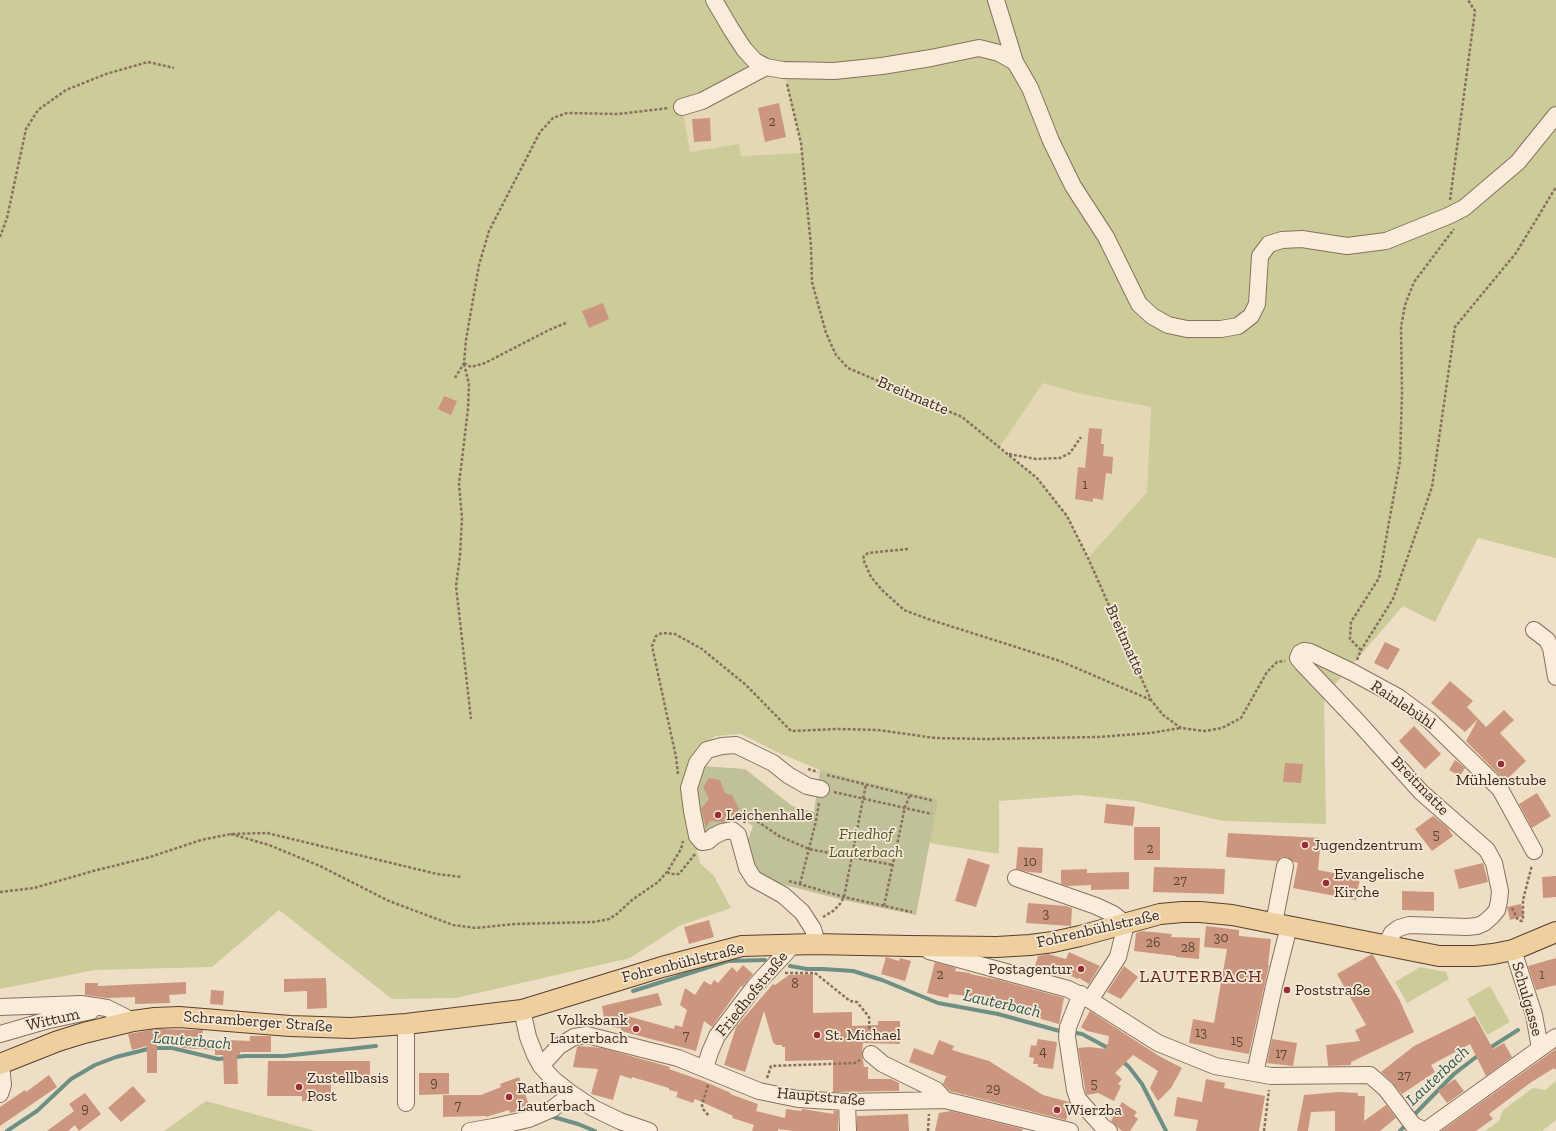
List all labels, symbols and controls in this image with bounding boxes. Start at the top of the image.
house number: 2 [768,114,776,130]
street label: Breitmatte [875,372,951,420]
house number: 1 [1082,477,1088,493]
street label: Breitmatte [1101,602,1149,678]
street label: Rainlebühl [1367,676,1439,734]
street label: Breitmatte [1387,752,1453,820]
marker: Mühlenstube [1496,759,1506,769]
place label: Mühlenstube [1456,770,1546,790]
place label: Leichenhalle [726,805,812,825]
marker: Leichenhalle [713,810,723,820]
park label: Friedhof Lauterbach [829,824,903,862]
house number: 5 [1432,827,1440,843]
place label: Jugendzentrum [1313,835,1423,855]
marker: Jugendzentrum [1300,840,1310,850]
house number: 2 [1146,841,1154,857]
house number: 10 [1023,854,1037,870]
place label: Evangelische Kirche [1334,864,1424,902]
house number: 27 [1173,873,1187,889]
marker: Evangelische Kirche [1321,878,1331,888]
street label: Fohrenbühlstraße [1035,906,1161,952]
house number: 3 [1043,906,1049,922]
house number: 30 [1214,930,1228,946]
house number: 26 [1146,935,1160,951]
street label: Fohrenbühlstraße [620,939,746,987]
house number: 28 [1181,940,1195,956]
street label: Friedhofstraße [712,948,792,1040]
place label: Postagentur [988,959,1073,979]
street label: Schulgasse [1507,960,1547,1038]
marker: Postagentur [1076,964,1086,974]
district label: LAUTERBACH [1139,966,1263,988]
house number: 2 [936,967,944,983]
house number: 1 [1539,967,1545,983]
house number: 8 [791,976,799,992]
place label: Poststraße [1295,980,1370,1000]
water label: Lauterbach [961,985,1043,1023]
marker: Poststraße [1282,985,1292,995]
street label: Wittum [25,1005,81,1035]
street label: Schramberger Straße [183,1007,333,1037]
place label: Volksbank Lauterbach [550,1010,628,1048]
marker: Volksbank Lauterbach [631,1024,641,1034]
place label: St. Michael [825,1025,901,1045]
house number: 13 [1195,1025,1207,1041]
water label: Lauterbach [152,1027,232,1055]
house number: 7 [683,1028,689,1044]
marker: St. Michael [812,1030,822,1040]
house number: 15 [1231,1033,1243,1049]
water label: Lauterbach [1402,1042,1474,1110]
house number: 4 [1039,1044,1047,1060]
house number: 17 [1275,1046,1287,1062]
place label: Zustellbasis Post [307,1068,389,1106]
house number: 27 [1397,1068,1411,1084]
house number: 9 [430,1075,438,1091]
house number: 5 [1090,1076,1098,1092]
place label: Rathaus Lauterbach [517,1078,595,1116]
house number: 29 [986,1081,1000,1097]
marker: Zustellbasis Post [294,1082,304,1092]
street label: Hauptstraße [776,1084,866,1110]
marker: Rathaus Lauterbach [504,1092,514,1102]
house number: 7 [455,1098,461,1114]
place label: Wierzba [1065,1100,1122,1120]
house number: 9 [81,1101,89,1117]
marker: Wierzba [1052,1105,1062,1115]

